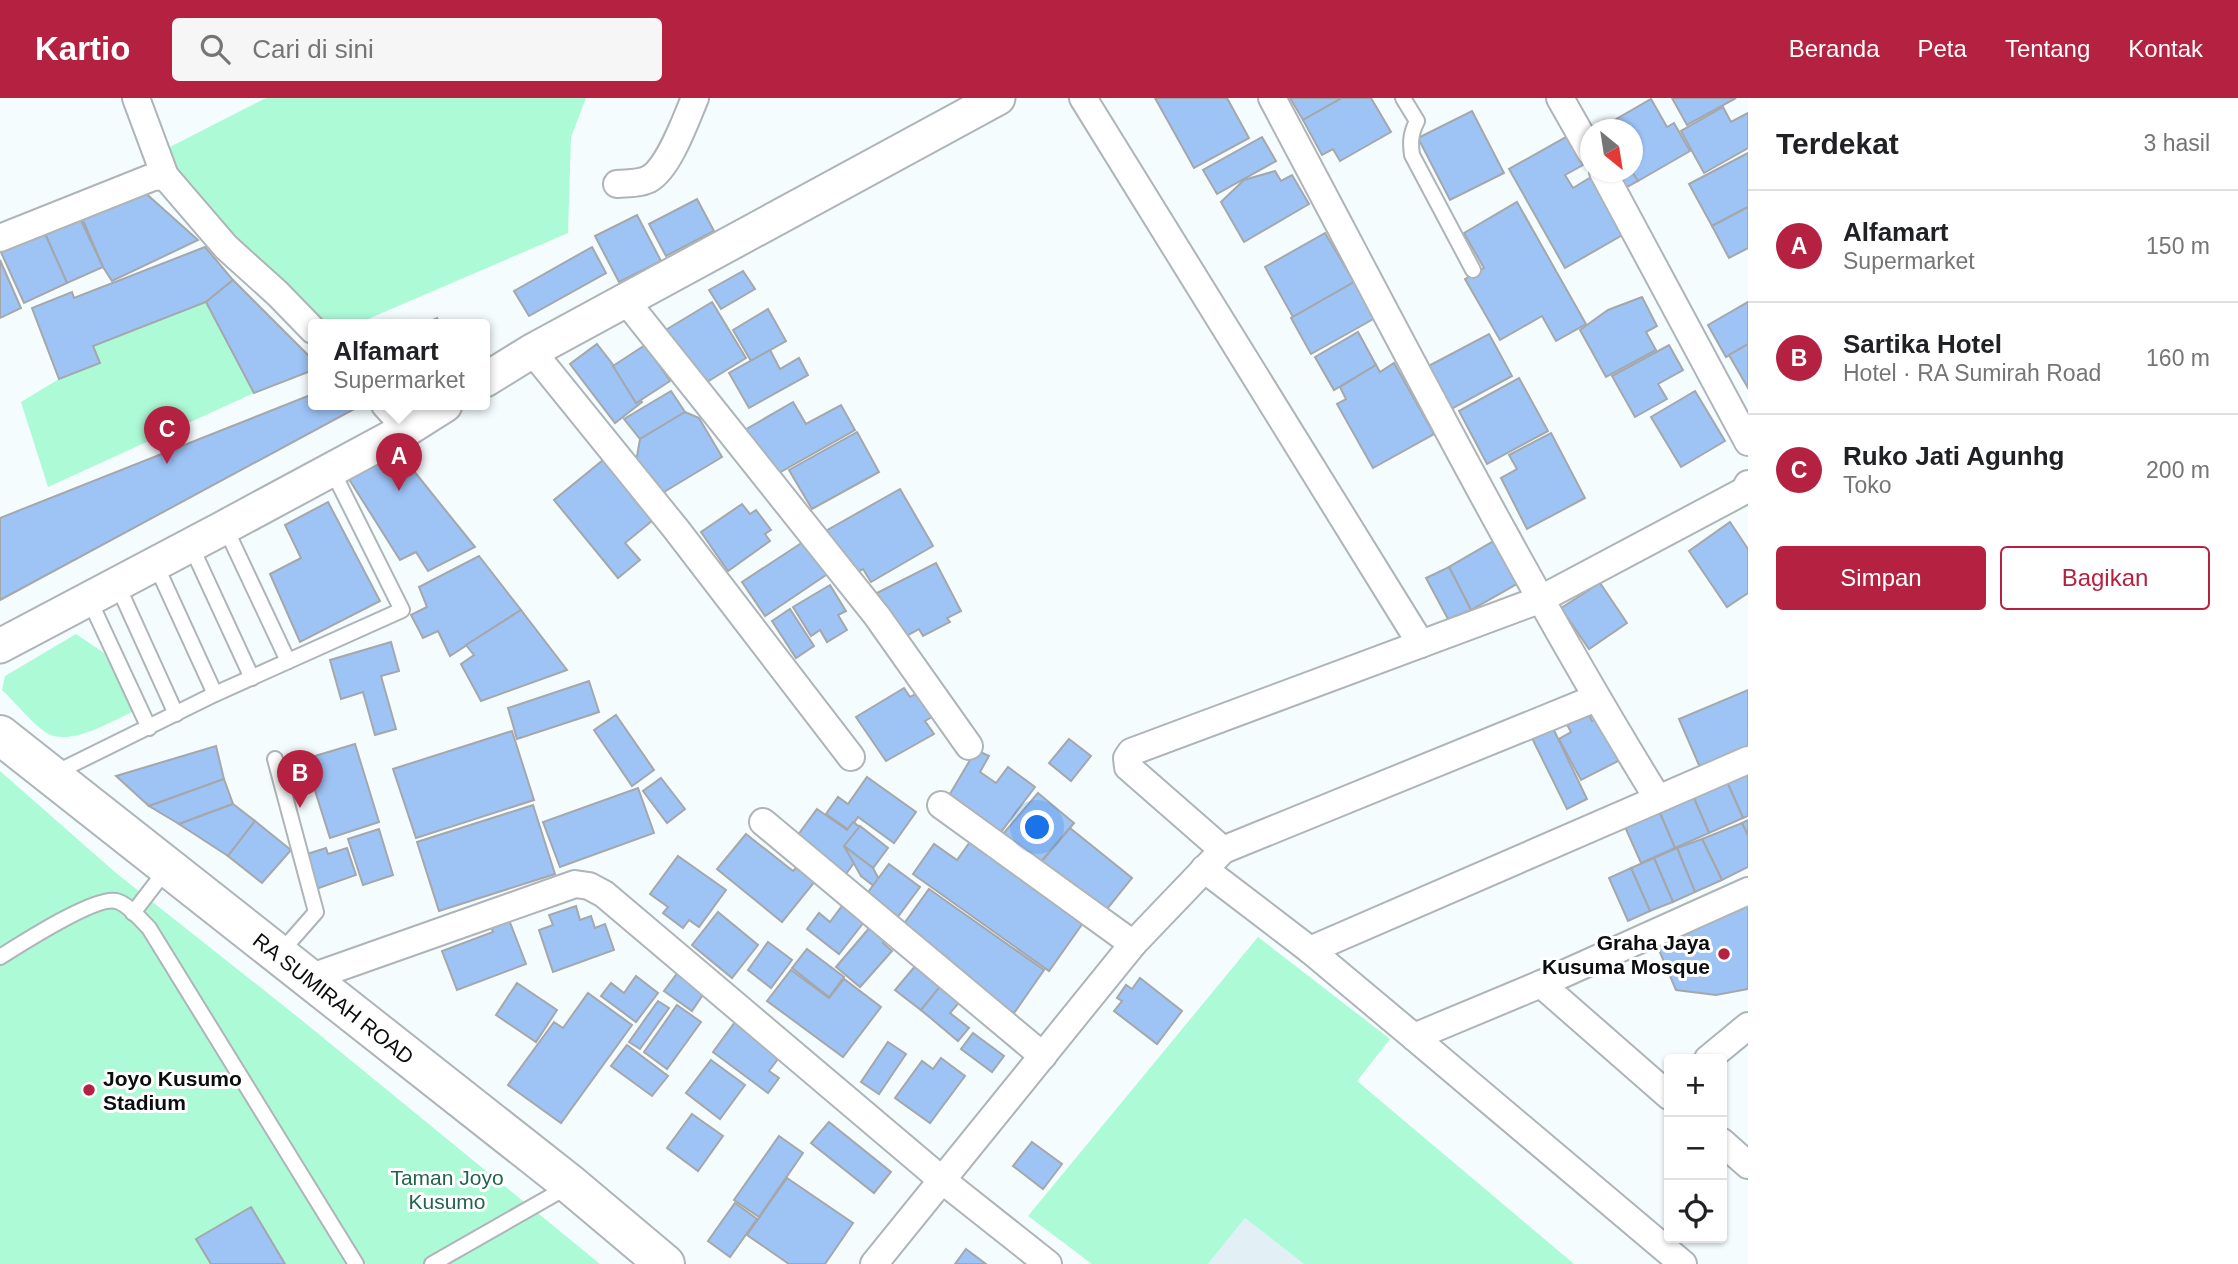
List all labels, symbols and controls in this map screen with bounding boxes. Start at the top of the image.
search box [172,18,662,81]
text: Kartio [35,30,130,67]
icon: search [196,30,234,68]
text: Cari di sini [252,34,374,64]
text: Beranda [1789,35,1880,62]
text: Peta [1918,35,1967,62]
text: Tentang [2005,35,2090,62]
text: Kontak [2128,35,2203,62]
north arrow [1580,119,1643,182]
text: Terdekat [1776,127,1899,160]
text: 3 hasil [2144,130,2210,156]
text: Alfamart [1843,217,1948,247]
text: A [1791,233,1807,259]
text: 150 m [2146,233,2210,259]
text: Supermarket [1843,248,1975,274]
popup [308,319,490,410]
text: Sartika Hotel [1843,329,2002,359]
text: Alfamart [333,336,439,366]
text: B [1791,345,1807,371]
text: 160 m [2146,345,2210,371]
text: Hotel · RA Sumirah Road [1843,360,2101,386]
text: Supermarket [333,367,465,393]
pin: C [144,406,190,464]
pin: A [376,433,422,491]
text: Ruko Jati Agunhg [1843,441,2064,471]
text: C [1791,457,1807,483]
text: 200 m [2146,457,2210,483]
text: Toko [1843,472,1892,498]
button: Simpan [1776,546,1986,610]
button: Bagikan [2000,546,2210,610]
pin: B [277,750,323,808]
your location [1020,810,1054,844]
street label: RA SUMIRAH ROAD [249,928,418,1068]
place label: Graha Jaya Kusuma Mosque [1542,931,1710,978]
marker: Graha Jaya Kusuma Mosque [1716,946,1732,962]
map controls [1664,1054,1727,1243]
button: + [1664,1054,1727,1117]
place label: Joyo Kusumo Stadium [103,1067,242,1114]
marker: Joyo Kusumo Stadium [81,1082,97,1098]
button: − [1664,1117,1727,1180]
park label: Taman Joyo Kusumo [390,1166,504,1213]
button: locate [1664,1180,1727,1243]

